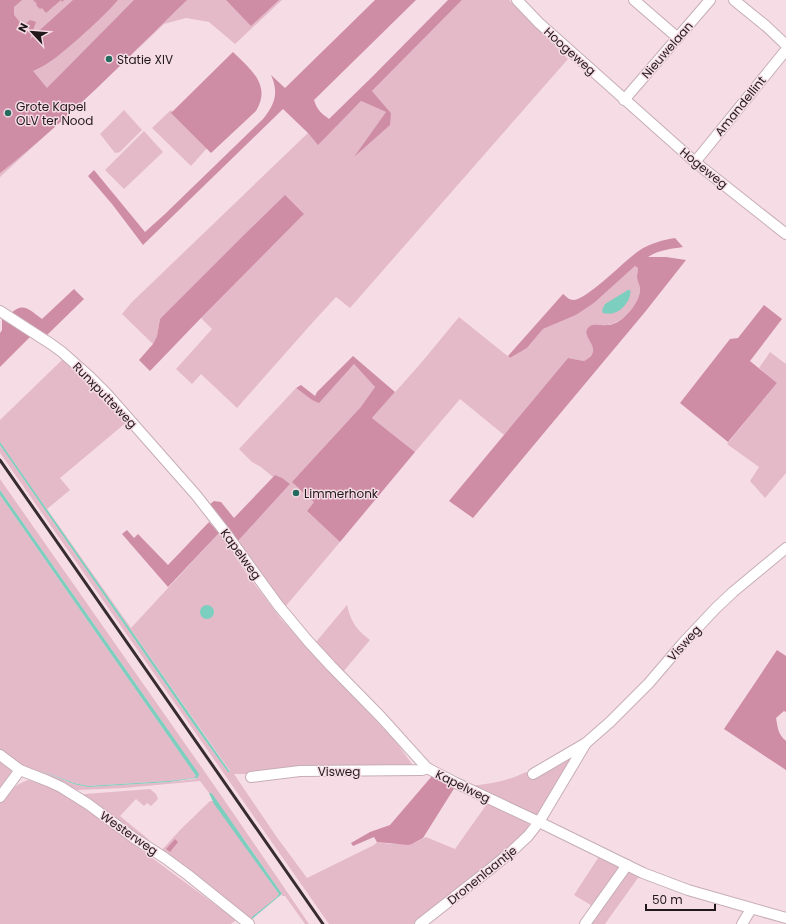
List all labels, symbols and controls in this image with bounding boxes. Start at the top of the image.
north arrow [12,12,52,52]
street label: Nieuwelaan [637,18,697,82]
text: N [14,20,32,35]
street label: Hoogeweg [540,23,600,79]
place label: Statie XIV [117,51,173,68]
marker: Statie XIV [104,54,114,64]
street label: Amandellint [711,72,769,140]
place label: Grote Kapel OLV ter Nood [16,98,93,129]
marker: Grote Kapel OLV ter Nood [3,108,13,118]
street label: Hogeweg [677,143,731,193]
street label: Runxputteweg [69,358,141,432]
place label: Limmerhonk [304,485,379,502]
marker: Limmerhonk [291,488,301,498]
street label: Kapelweg [217,525,265,583]
street label: Visweg [663,621,705,665]
street label: Visweg [318,763,360,780]
street label: Kapelweg [433,765,493,807]
street label: Westerweg [97,807,161,859]
street label: Dronenlaantje [444,842,520,908]
scale bar [646,886,715,912]
text: 50 m [652,891,683,908]

